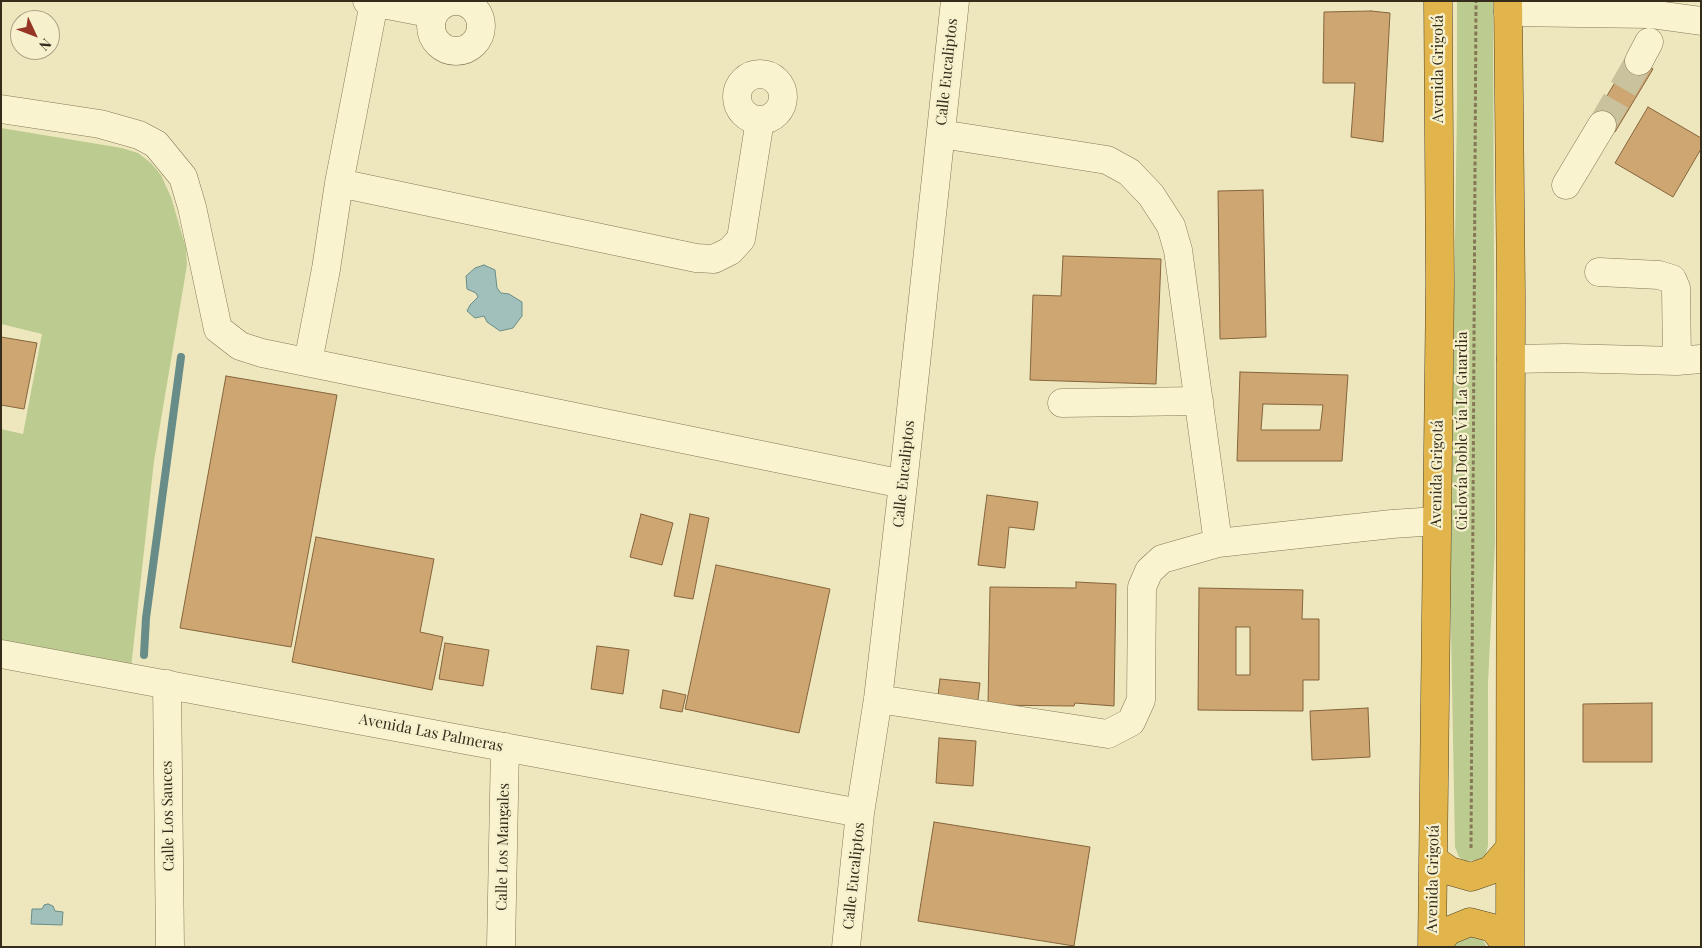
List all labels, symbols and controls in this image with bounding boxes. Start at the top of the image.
north arrow [10,10,60,60]
street label: Avenida Grigotá [1429,15,1447,123]
street label: Calle Eucaliptos [932,17,962,127]
text: N [35,35,56,55]
street label: Ciclovía Doble Vía La Guardia [1453,332,1471,530]
street label: Calle Eucaliptos [889,419,919,529]
street label: Avenida Grigotá [1427,420,1447,528]
street label: Avenida Las Palmeras [357,710,505,756]
street label: Calle Los Sauces [158,760,178,872]
street label: Calle Los Mangales [493,783,513,911]
street label: Calle Eucaliptos [839,821,869,931]
street label: Avenida Grigotá [1423,825,1443,933]

